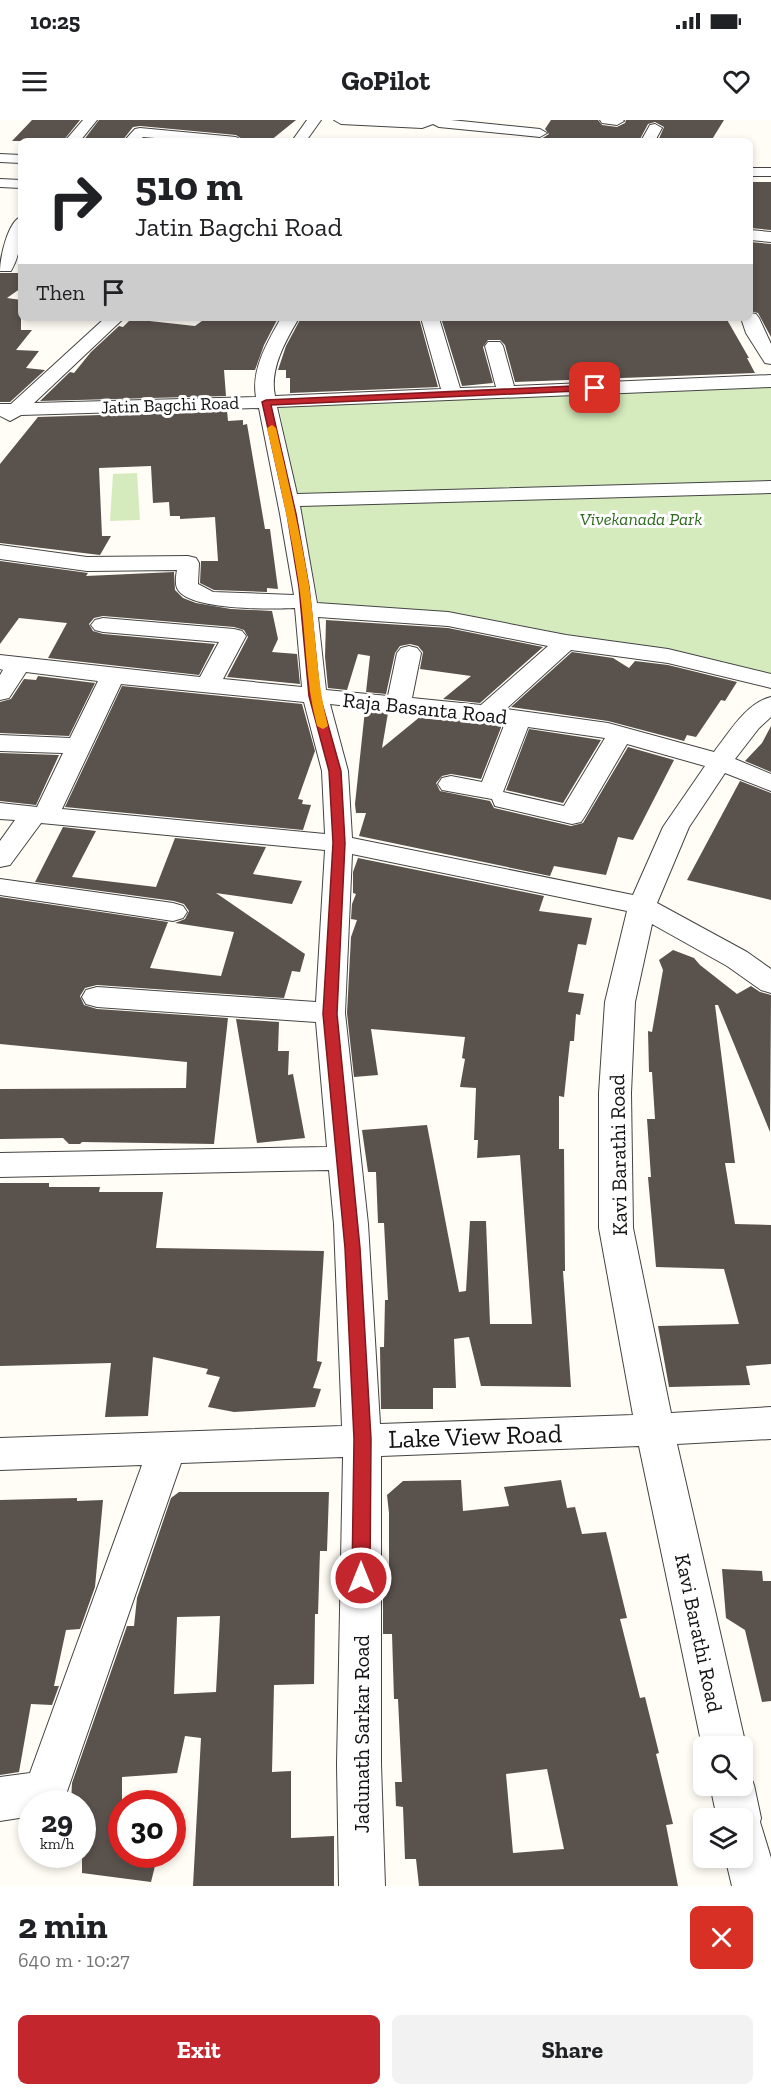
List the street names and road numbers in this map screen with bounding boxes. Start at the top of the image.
street label: Jatin Bagchi Road [101,392,240,418]
street label: Raja Basanta Road [341,687,509,730]
street label: Kavi Barathi Road [604,1074,632,1236]
street label: Lake View Road [388,1417,562,1455]
street label: Kavi Barathi Road [670,1551,728,1715]
street label: Jadunath Sarkar Road [349,1634,374,1833]

